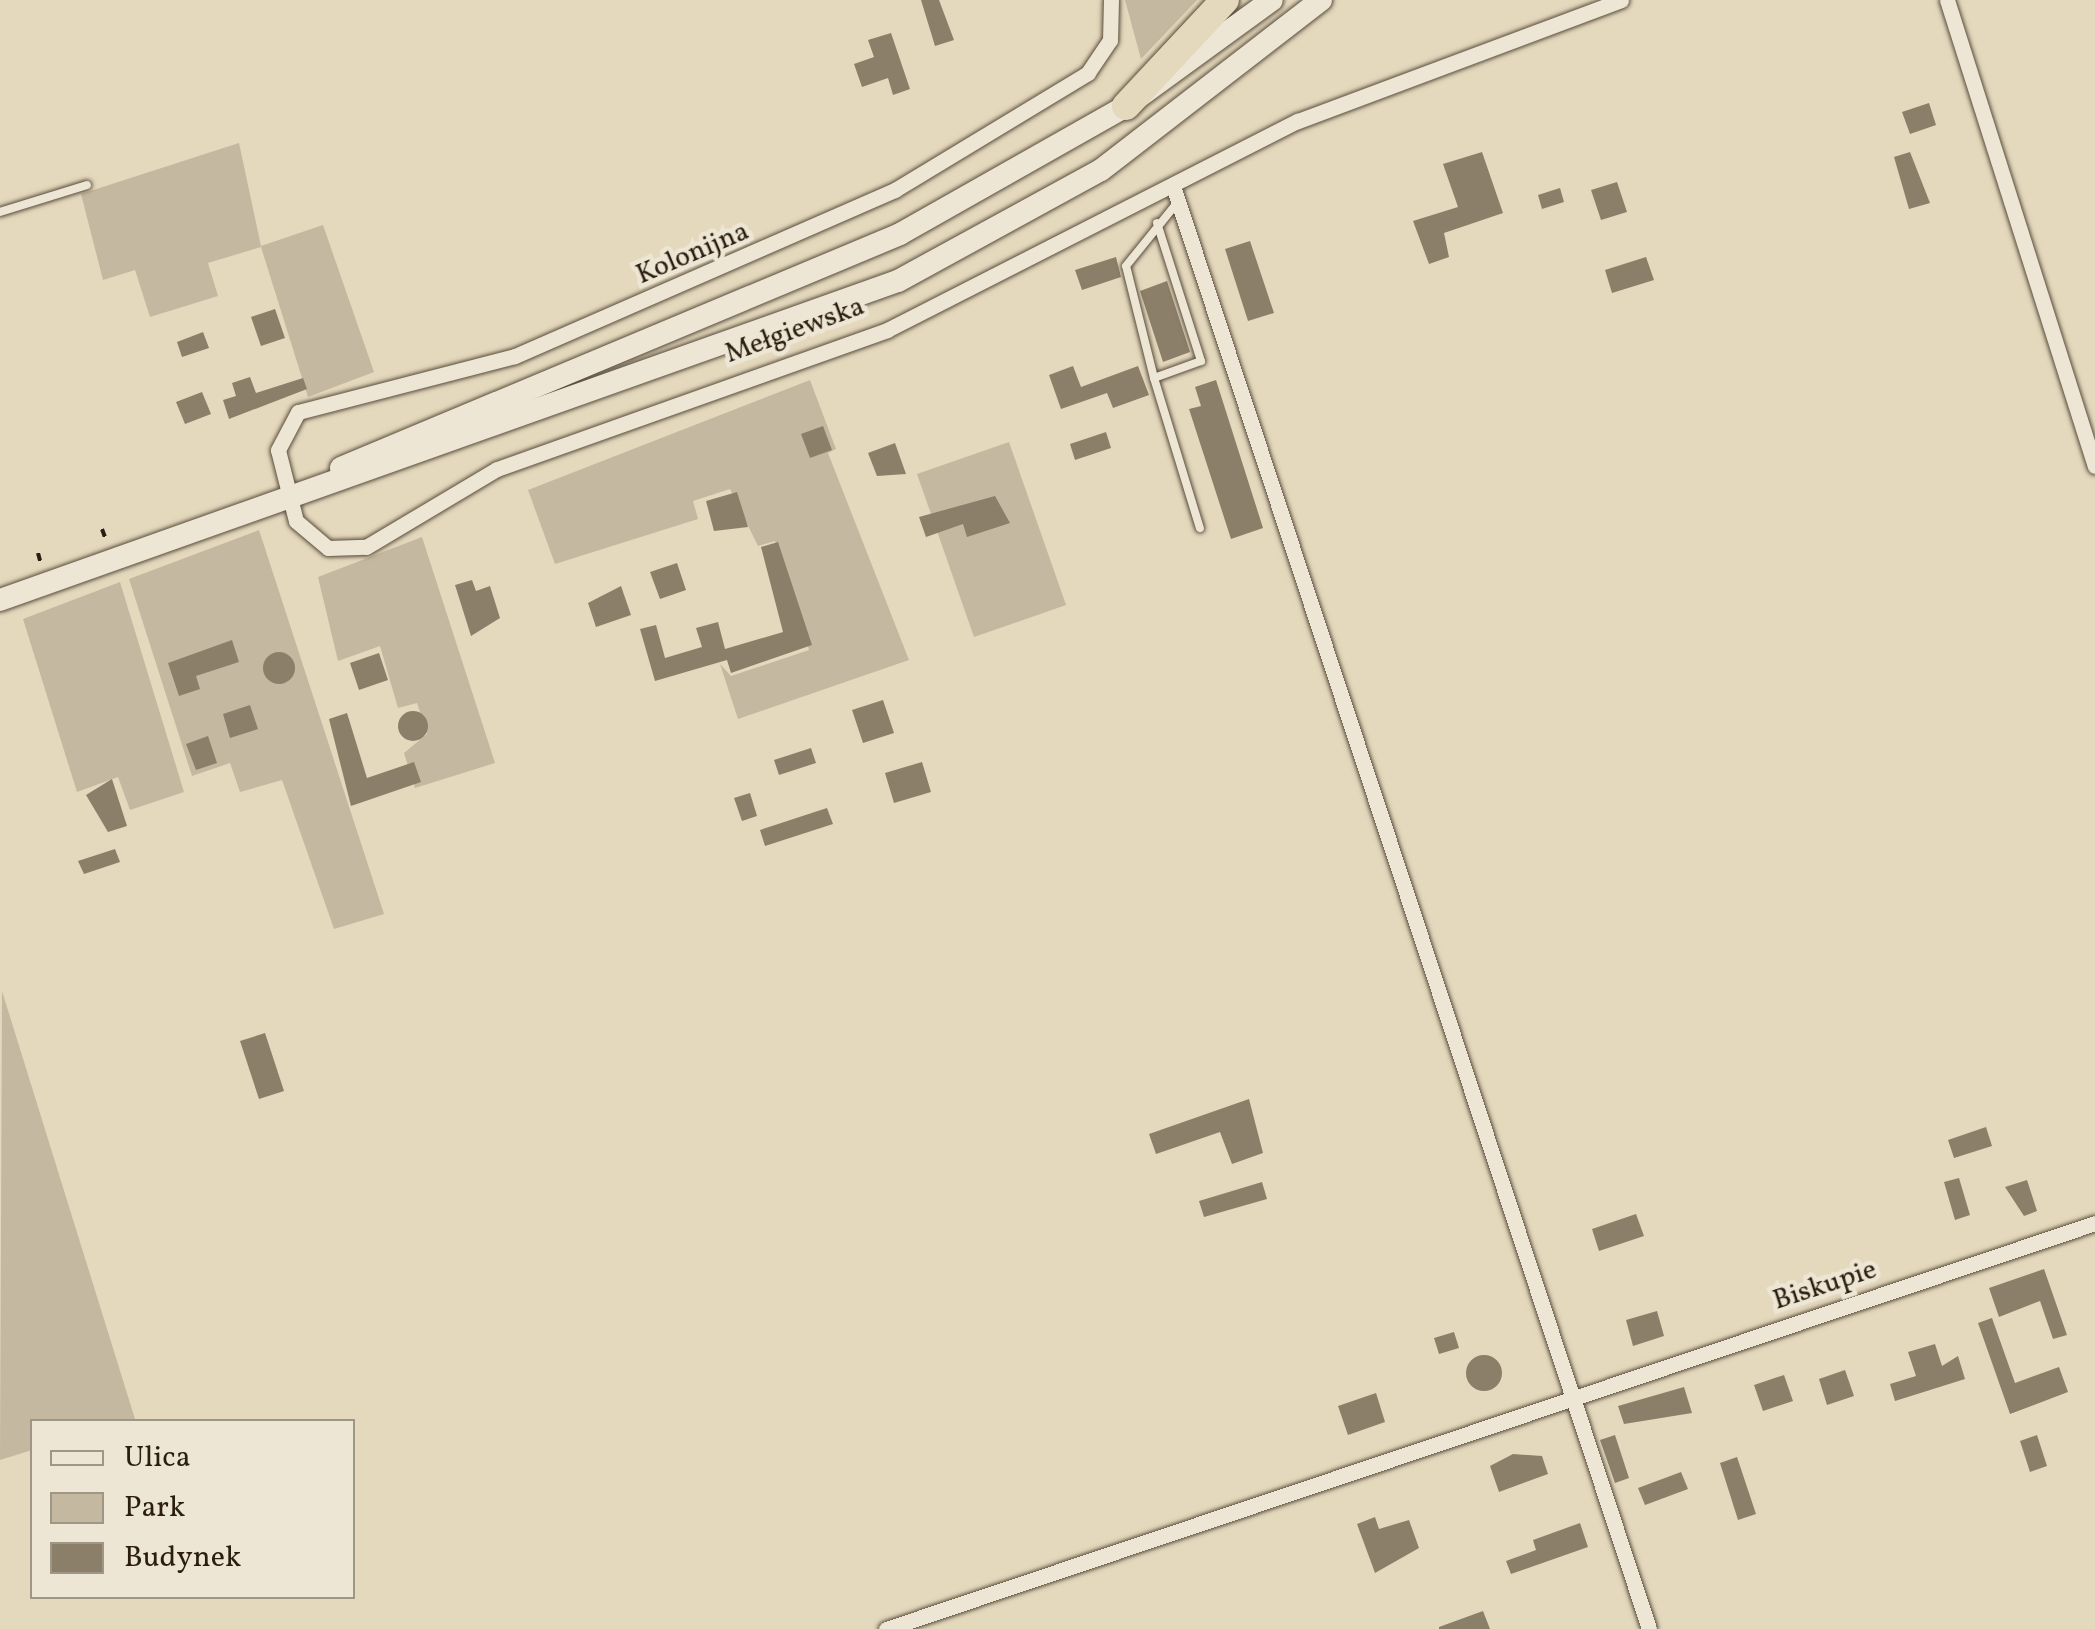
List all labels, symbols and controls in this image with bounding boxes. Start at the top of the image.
street label: Kolonijna [632,215,754,293]
street label: Mełgiewska [721,290,869,372]
street label: Biskupie [1769,1254,1881,1318]
legend [30,1419,355,1599]
text: Ulica [124,1437,191,1479]
text: Park [124,1487,185,1529]
text: Budynek [124,1537,241,1579]

